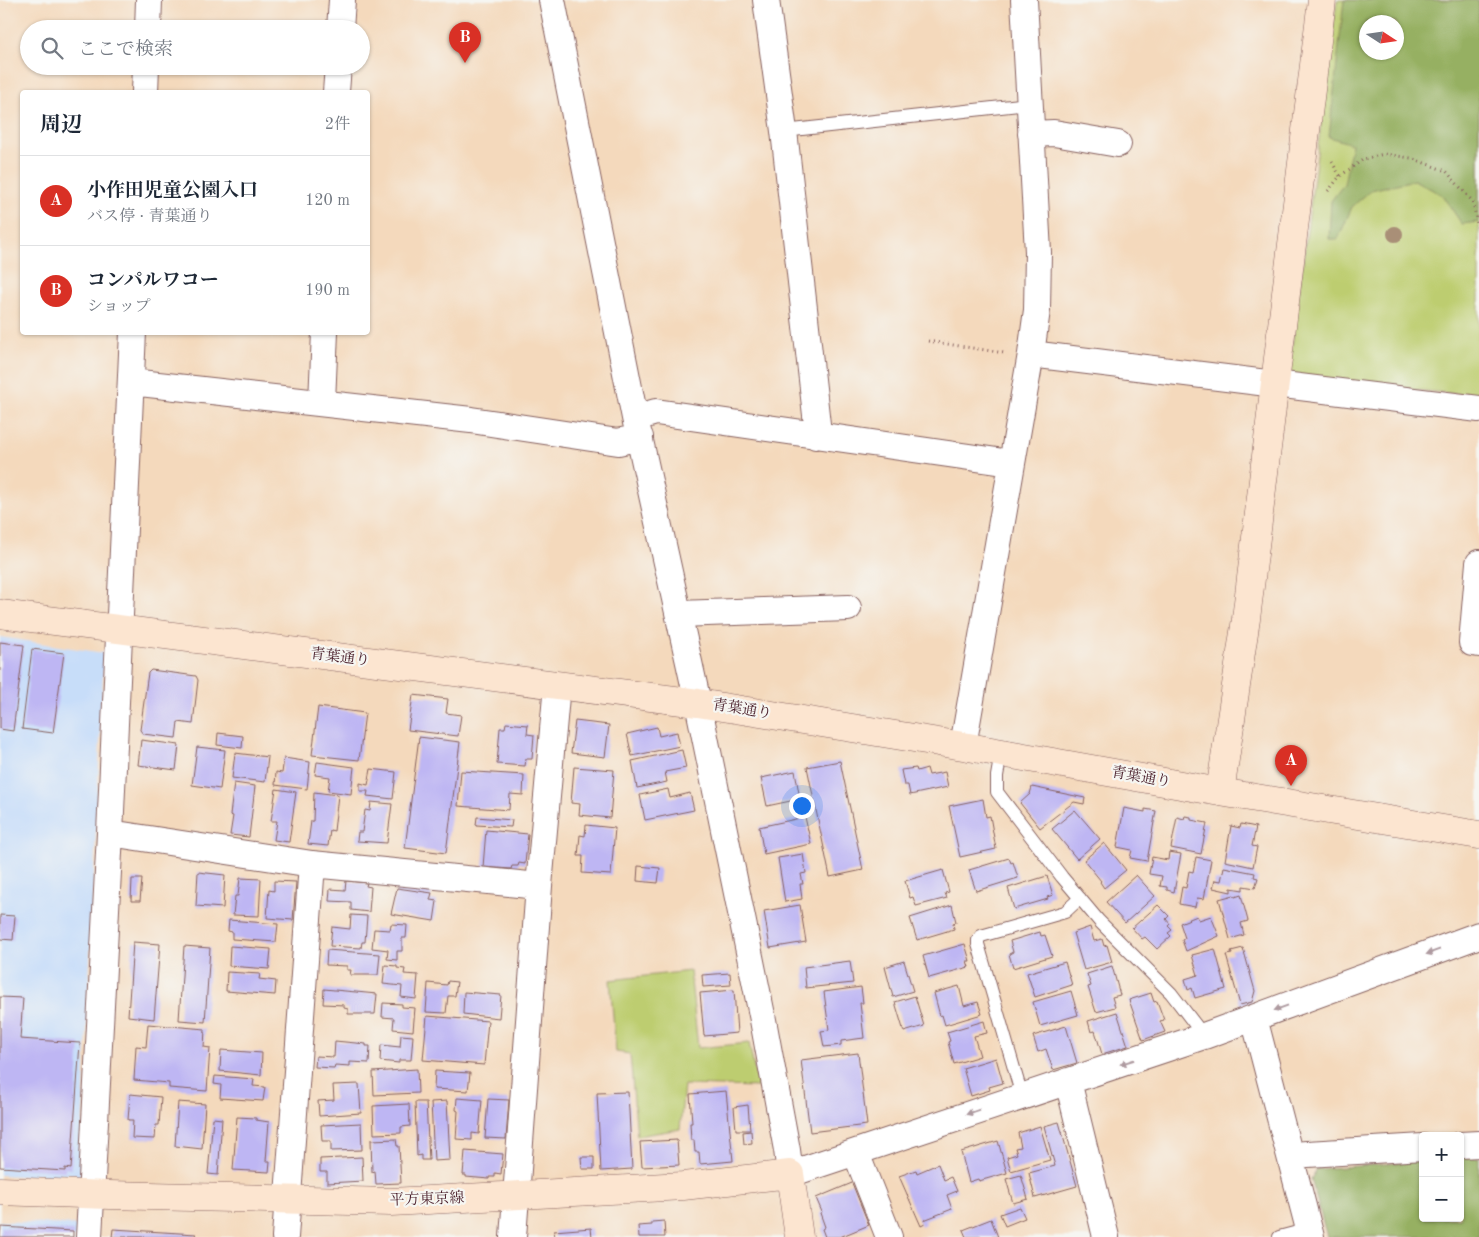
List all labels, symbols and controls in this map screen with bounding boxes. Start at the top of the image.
north arrow [1359,15,1404,60]
search box [20,20,370,75]
pin: B [449,22,481,63]
icon: search [38,34,66,62]
text: ここで検索 [78,41,173,60]
text: 周辺 [40,115,82,136]
text: 2件 [325,117,350,133]
text: 小作田児童公園入口 [87,182,258,201]
text: A [50,193,62,209]
text: 120 m [305,193,350,209]
text: バス停 · 青葉通り [87,209,212,225]
text: コンパルワコー [87,272,219,291]
text: B [50,283,62,299]
text: 190 m [305,283,350,299]
text: ショップ [87,299,151,315]
street label: 青葉通り [309,645,371,669]
street label: 青葉通り [711,696,773,722]
pin: A [1275,745,1307,786]
street label: 青葉通り [1110,763,1172,791]
your location [789,793,815,819]
one-way arrow [1425,948,1440,956]
one-way arrow [1273,1005,1288,1012]
one-way arrow [1120,1058,1135,1066]
one-way arrow [965,1108,980,1116]
map controls [1419,1132,1464,1222]
button: + [1419,1132,1464,1177]
button: − [1419,1177,1464,1222]
street label: 平方東京線 [389,1189,465,1209]

